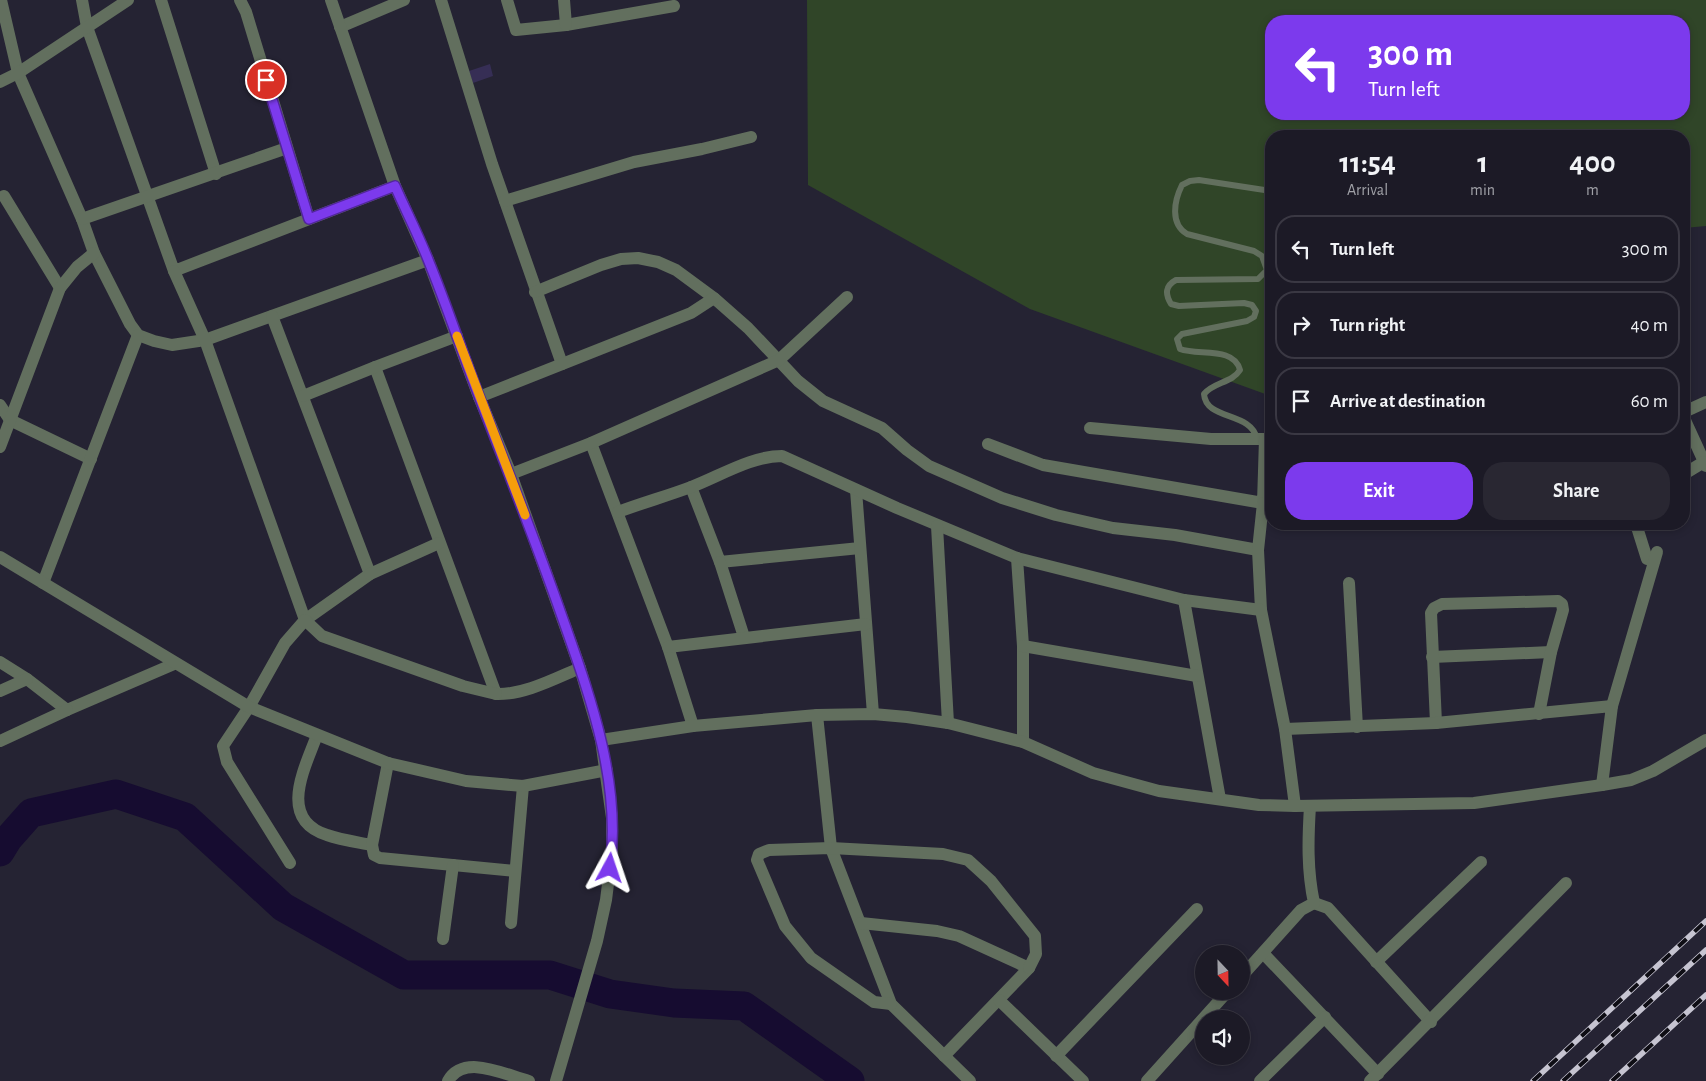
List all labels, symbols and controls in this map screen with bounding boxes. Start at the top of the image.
icon: left [1285,35,1350,100]
text: 300 m [1368,37,1453,72]
pin [245,59,287,101]
icon: arrive [252,66,280,94]
text: Turn left [1368,78,1440,100]
text: 11:54 [1339,148,1396,178]
text: 1 [1477,148,1488,178]
text: 400 [1569,148,1616,178]
text: Arrival [1347,182,1388,198]
text: min [1470,182,1495,198]
text: m [1586,182,1599,198]
icon: left [1287,235,1315,263]
text: Turn left [1330,240,1394,259]
text: 300 m [1622,240,1668,259]
icon: right [1287,311,1315,339]
text: Turn right [1330,316,1405,335]
text: 40 m [1630,316,1668,335]
icon: arrive [1287,387,1315,415]
text: Arrive at destination [1330,392,1486,411]
text: 60 m [1631,392,1668,411]
button: Exit [1285,462,1473,520]
button: Share [1483,462,1670,520]
position arrow [583,841,635,893]
north arrow [1195,945,1250,1000]
map controls [1195,945,1250,1065]
button: sound [1195,1010,1250,1065]

